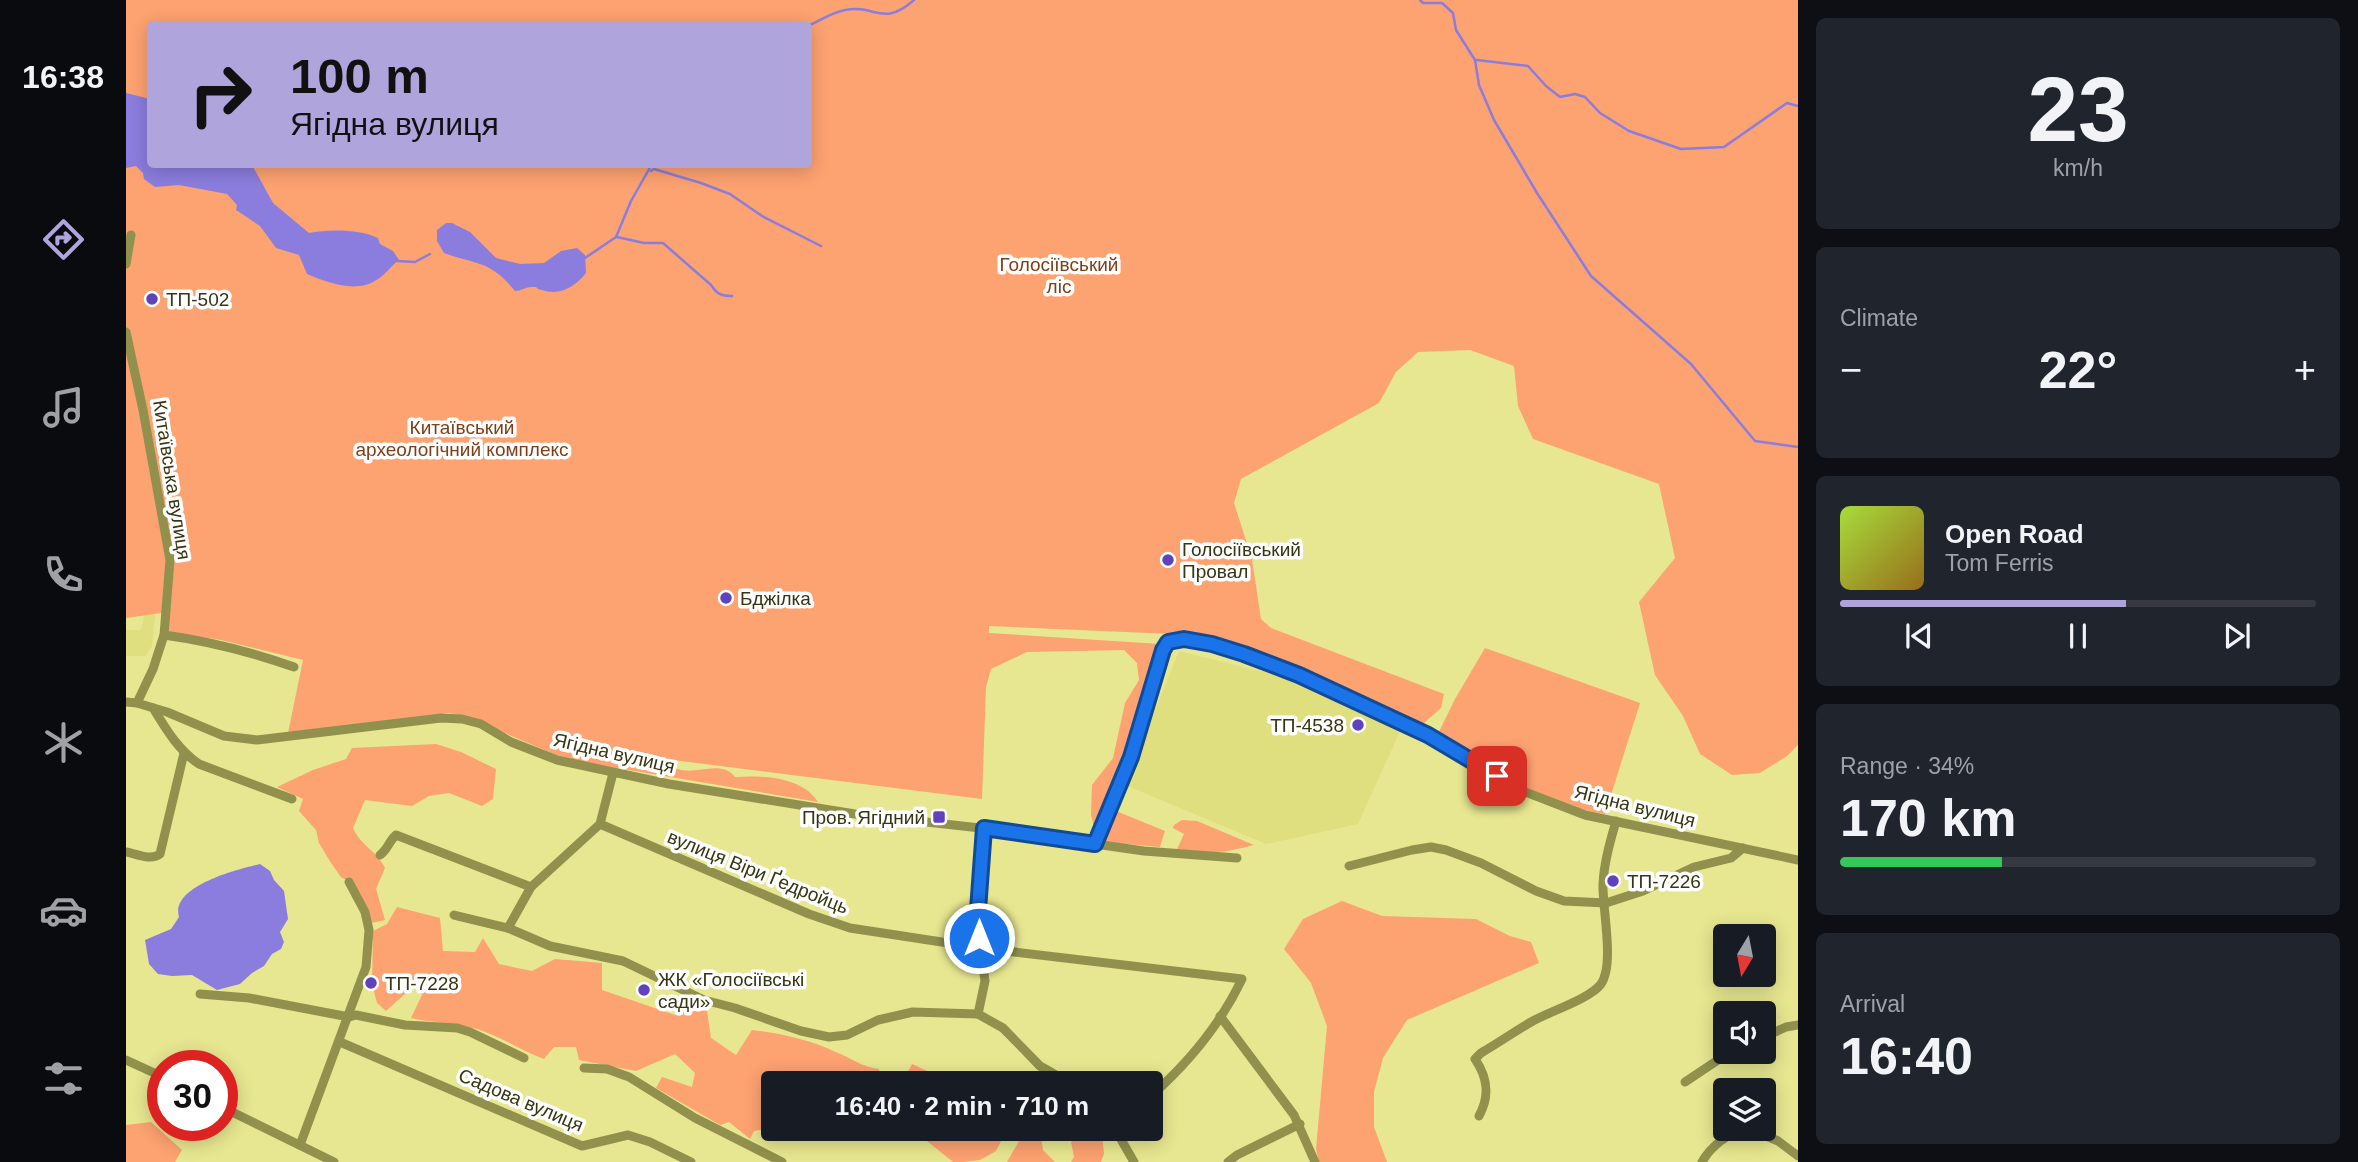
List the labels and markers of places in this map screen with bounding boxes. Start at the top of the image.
place label: ТП-502 [166,289,229,310]
marker: ТП-502 [144,291,160,307]
place label: Голосіївський Провал [1182,539,1301,582]
marker: Голосіївський Провал [1160,552,1176,568]
place label: Бджілка [740,588,811,609]
marker: Бджілка [718,590,734,606]
place label: ТП-4538 [1270,715,1344,736]
marker: ТП-4538 [1350,717,1366,733]
pin [1467,746,1527,806]
place label: Пров. Ягідний [802,807,925,828]
marker: Пров. Ягідний [931,809,947,825]
place label: ТП-7226 [1627,871,1701,892]
marker: ТП-7226 [1605,873,1621,889]
place label: ЖК «Голосіївські сади» [658,969,804,1012]
place label: ТП-7228 [385,973,459,994]
marker: ТП-7228 [363,975,379,991]
marker: ЖК «Голосіївські сади» [636,982,652,998]

